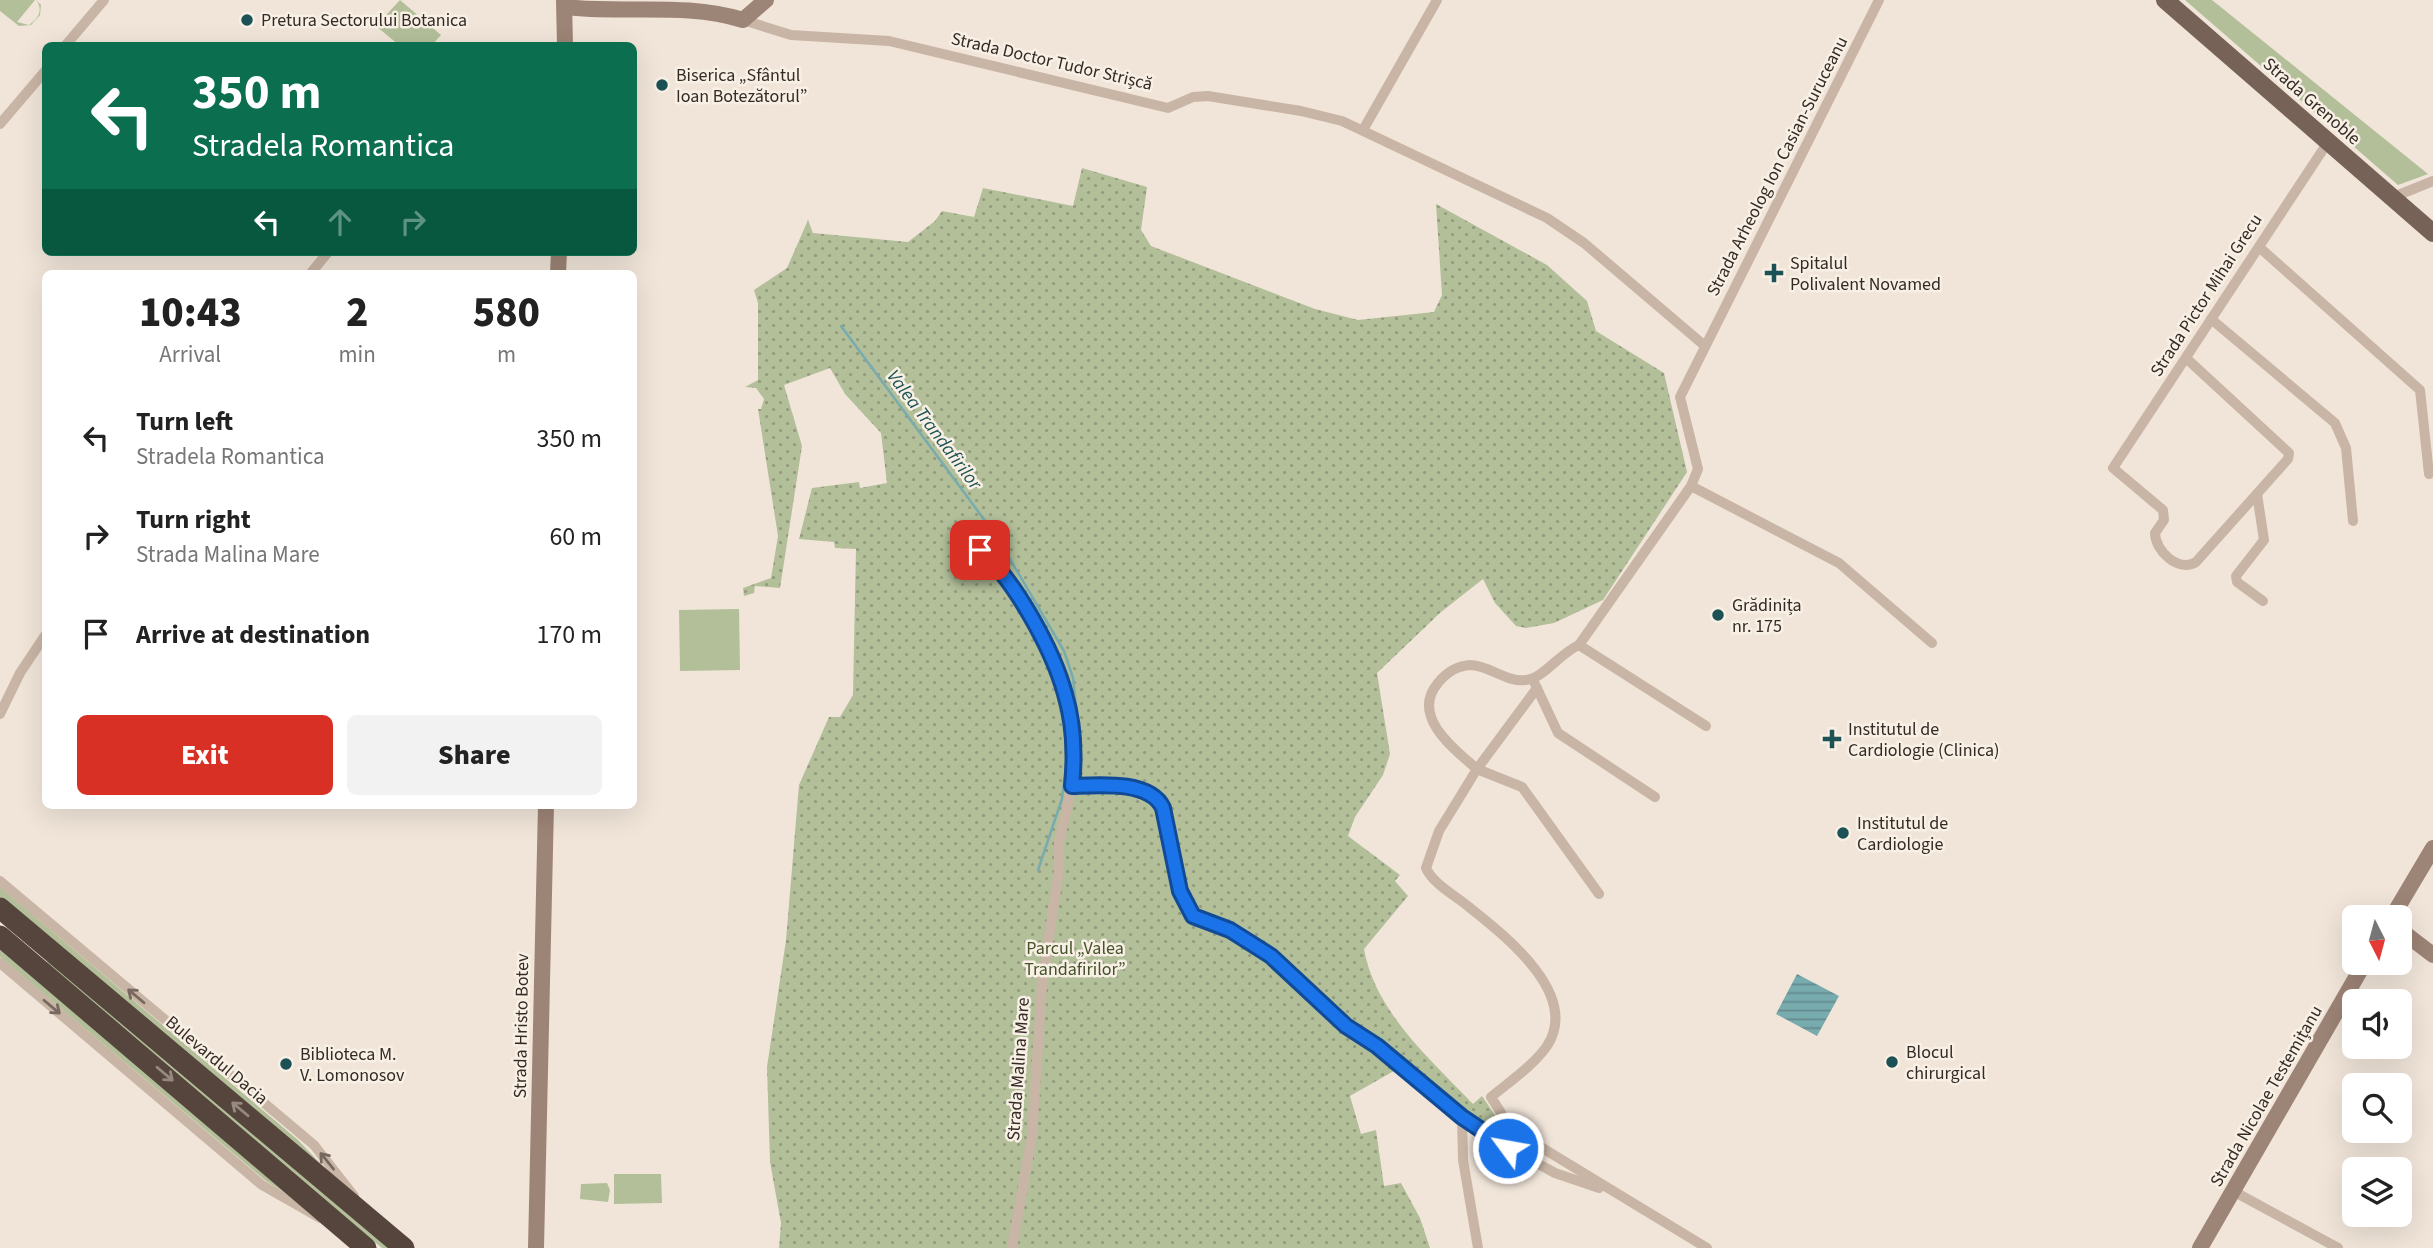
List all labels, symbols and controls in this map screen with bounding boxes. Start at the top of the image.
place label: Pretura Sectorului Botanica [261,8,467,33]
marker: Pretura Sectorului Botanica [239,12,255,28]
street label: Strada Doctor Tudor Strișcă [949,26,1155,97]
street label: Strada Arheolog Ion Casian-Suruceanu [1701,32,1854,300]
street label: Strada Grenoble [2257,52,2366,151]
text: 350 m [192,58,321,128]
place label: Biserica „Sfântul Ioan Botezătorul” [676,63,808,109]
icon: left [77,70,168,161]
marker: Biserica „Sfântul Ioan Botezătorul” [654,77,670,93]
text: Stradela Romantica [192,123,454,169]
icon: left [248,203,286,241]
icon: ahead [321,203,359,241]
icon: right [394,203,432,241]
street label: Strada Pictor Mihai Grecu [2144,209,2268,382]
place label: Spitalul Polivalent Novamed [1790,251,1941,297]
marker: Spitalul Polivalent Novamed [1764,263,1784,283]
text: 10:43 [139,283,242,343]
text: 2 [346,283,368,343]
text: 580 [473,283,540,343]
text: Arrival [159,338,221,371]
text: min [339,338,376,371]
text: m [497,338,516,371]
water label: Valea Trandafirilor [880,364,989,497]
text: Turn left [136,403,233,440]
icon: left [77,419,115,457]
text: 350 m [536,420,602,457]
text: Stradela Romantica [136,440,325,473]
text: Turn right [136,501,251,538]
icon: right [77,517,115,555]
text: 60 m [549,518,602,555]
pin [950,520,1010,580]
icon: arrive [961,531,999,569]
text: Strada Malina Mare [136,538,320,571]
place label: Grădinița nr. 175 [1732,593,1801,639]
marker: Grădinița nr. 175 [1710,607,1726,623]
icon: arrive [77,615,115,653]
text: Arrive at destination [136,616,370,653]
text: 170 m [536,616,602,653]
button: Exit [77,715,333,795]
button: Share [347,715,602,795]
place label: Institutul de Cardiologie (Clinica) [1848,717,2000,763]
marker: Institutul de Cardiologie (Clinica) [1822,729,1842,749]
place label: Institutul de Cardiologie [1857,811,1948,857]
marker: Institutul de Cardiologie [1835,825,1851,841]
north arrow [2342,905,2412,975]
map controls [2342,905,2412,1227]
park label: Parcul „Valea Trandafirilor” [1024,936,1126,982]
street label: Strada Hristo Botev [508,953,535,1099]
one-way arrow [128,988,146,1004]
button: sound [2342,989,2412,1059]
street label: Strada Malina Mare [1001,996,1036,1142]
one-way arrow [43,999,61,1015]
street label: Strada Nicolae Testemițanu [2204,1001,2329,1192]
street label: Bulevardul Dacia [160,1010,273,1111]
place label: Blocul chirurgical [1906,1040,1986,1086]
place label: Biblioteca M. V. Lomonosov [300,1042,405,1088]
marker: Blocul chirurgical [1884,1054,1900,1070]
marker: Biblioteca M. V. Lomonosov [278,1056,294,1072]
one-way arrow [155,1067,173,1082]
button: search [2342,1073,2412,1143]
one-way arrow [231,1101,249,1117]
position arrow [1471,1111,1545,1185]
one-way arrow [319,1152,335,1170]
button: layers [2342,1157,2412,1227]

